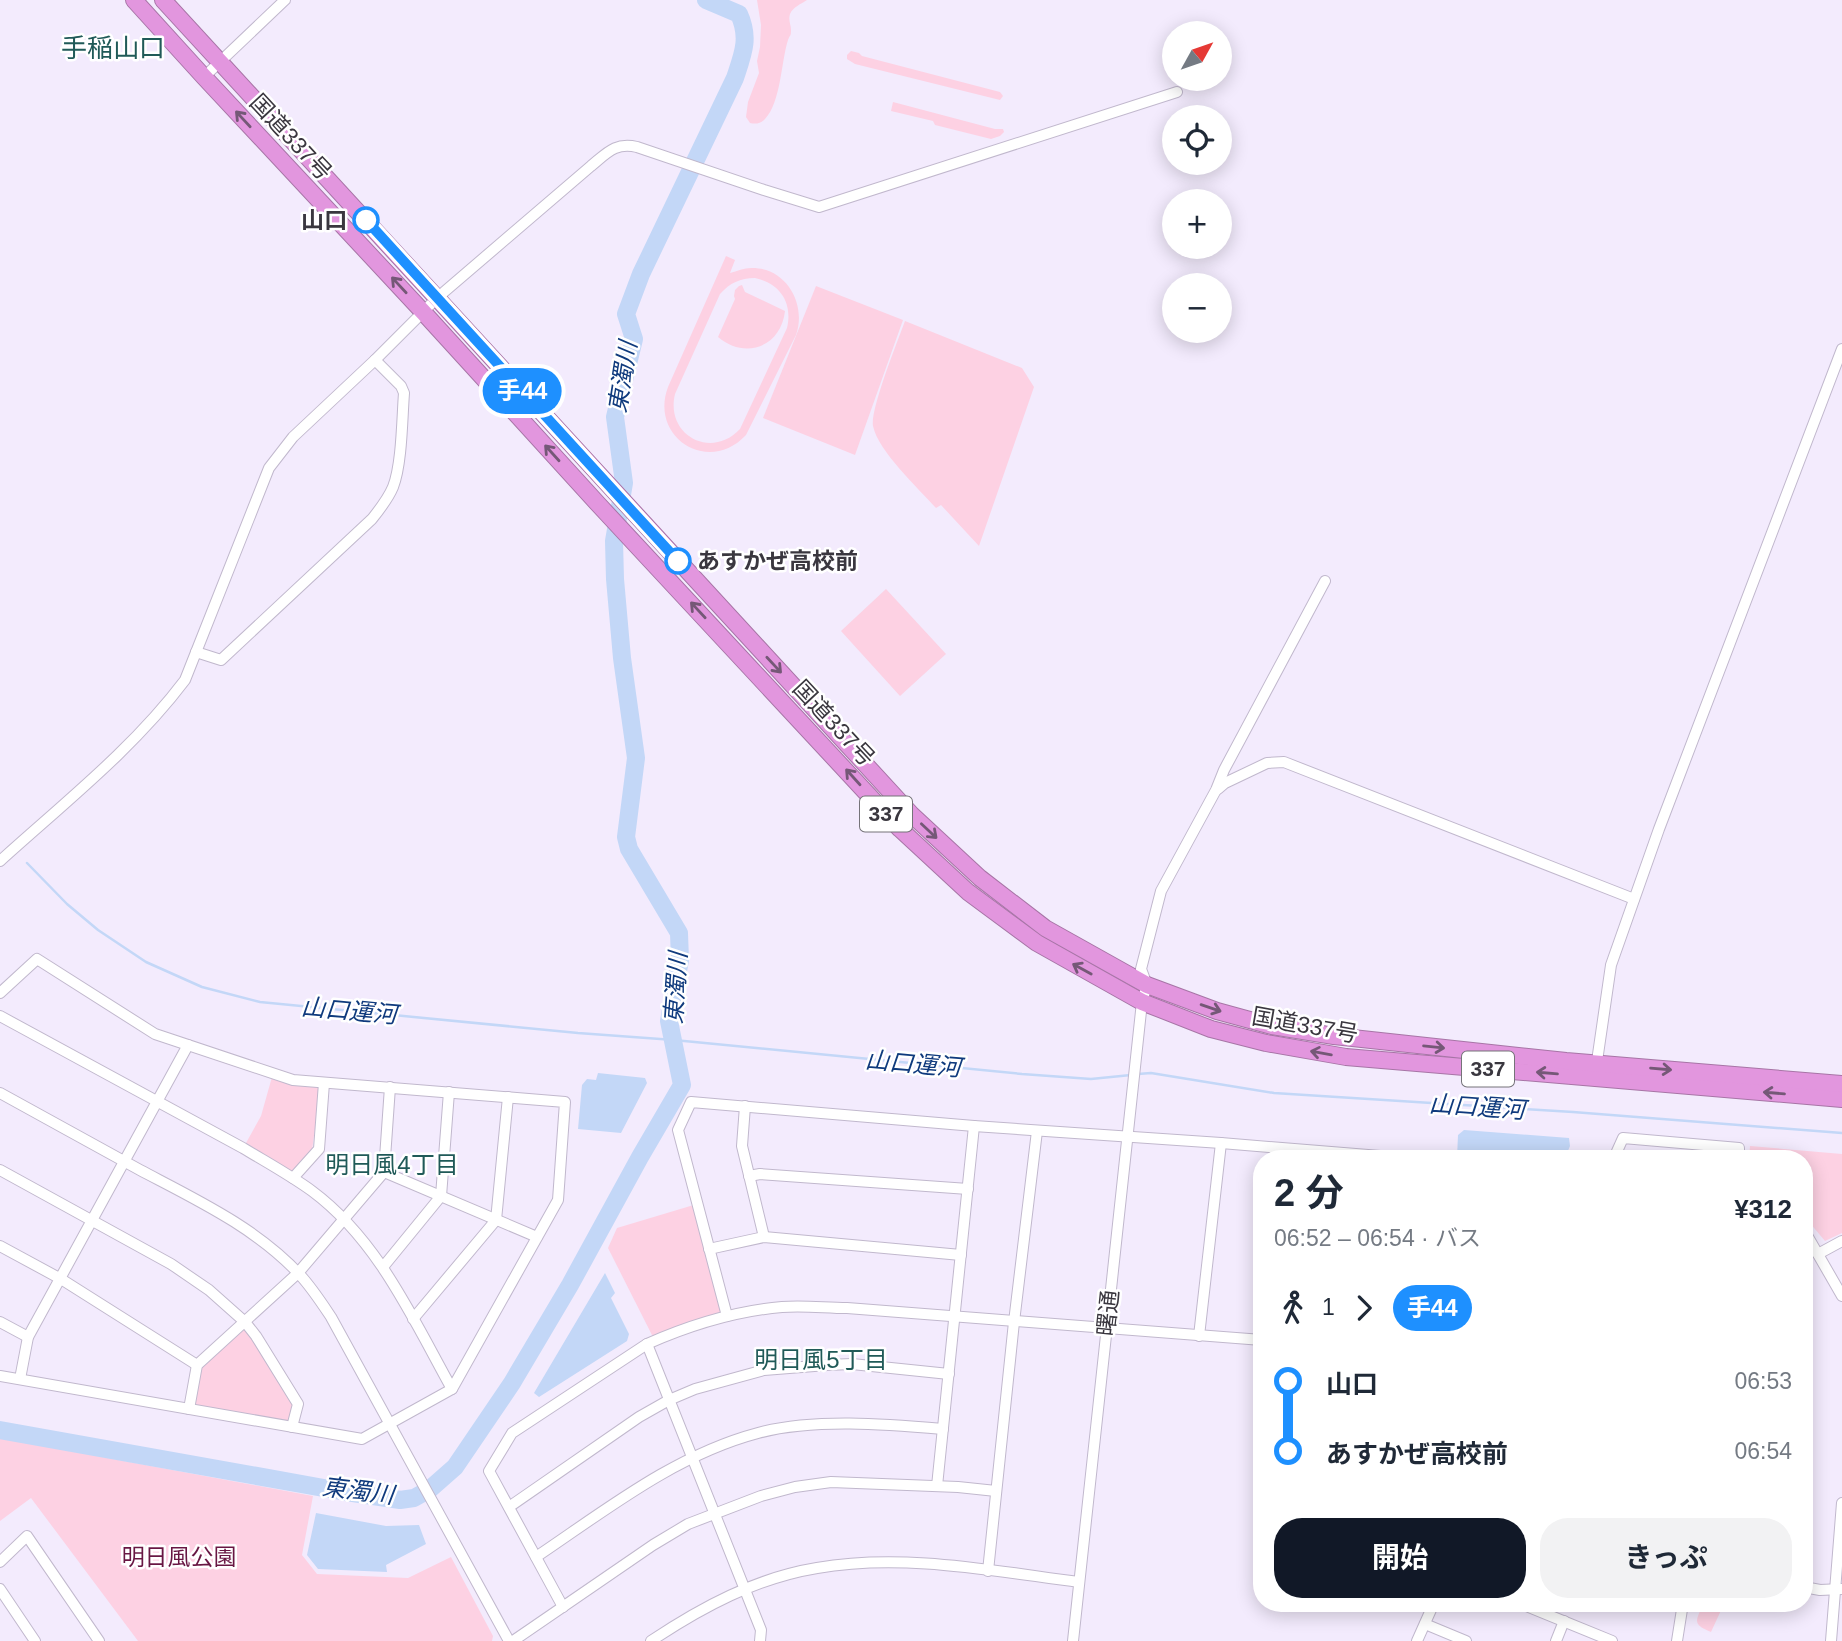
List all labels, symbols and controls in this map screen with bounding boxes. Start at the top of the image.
north arrow [1162,21,1232,91]
map controls [1162,21,1232,343]
district label: 手稲山口 [61,33,165,63]
street label: 国道337号 [245,89,337,185]
button: locate [1162,105,1232,175]
one-way arrow [235,111,252,128]
button: + [1162,189,1232,259]
place label: 山口 [301,207,347,233]
marker: 山口 [353,207,379,233]
button: − [1162,273,1232,343]
one-way arrow [390,277,407,294]
water label: 東濁川 [604,336,642,415]
line badge: 手44 [482,368,562,414]
text: 手44 [497,377,547,404]
one-way arrow [544,445,561,462]
marker: あすかぜ高校前 [665,548,691,574]
place label: あすかぜ高校前 [697,548,858,574]
one-way arrow [690,601,706,619]
one-way arrow [766,656,782,674]
street label: 国道337号 [788,675,880,771]
one-way arrow [845,768,861,786]
road number: 337 [860,796,912,832]
one-way arrow [920,822,938,839]
water label: 東濁川 [660,948,692,1025]
one-way arrow [1073,962,1093,976]
water label: 山口運河 [300,993,402,1028]
one-way arrow [1200,1002,1222,1015]
street label: 国道337号 [1250,1003,1360,1047]
one-way arrow [1423,1041,1445,1054]
water label: 山口運河 [864,1046,966,1081]
one-way arrow [1310,1046,1333,1059]
road number: 337 [1462,1052,1514,1086]
one-way arrow [1649,1063,1672,1076]
one-way arrow [1537,1066,1559,1079]
one-way arrow [1763,1086,1786,1099]
water label: 山口運河 [1428,1090,1530,1124]
district label: 明日風4丁目 [325,1151,459,1178]
text: 2 分 [1274,1172,1344,1214]
text: ¥312 [1734,1194,1792,1224]
text: 06:52 – 06:54 · バス [1274,1225,1481,1251]
street label: 曙通 [1093,1289,1123,1337]
icon: walk [1274,1289,1312,1327]
icon: forward [1345,1289,1383,1327]
text: 1 [1322,1294,1335,1320]
text: 手44 [1407,1294,1458,1321]
district label: 明日風5丁目 [754,1346,888,1373]
text: 06:53 [1734,1368,1792,1394]
text: 山口 [1326,1369,1378,1399]
text: 06:54 [1734,1438,1792,1464]
text: あすかぜ高校前 [1326,1439,1508,1469]
water label: 東濁川 [321,1473,398,1509]
button: 開始 [1274,1518,1526,1598]
button: きっぷ [1540,1518,1792,1598]
park label: 明日風公園 [122,1544,237,1570]

